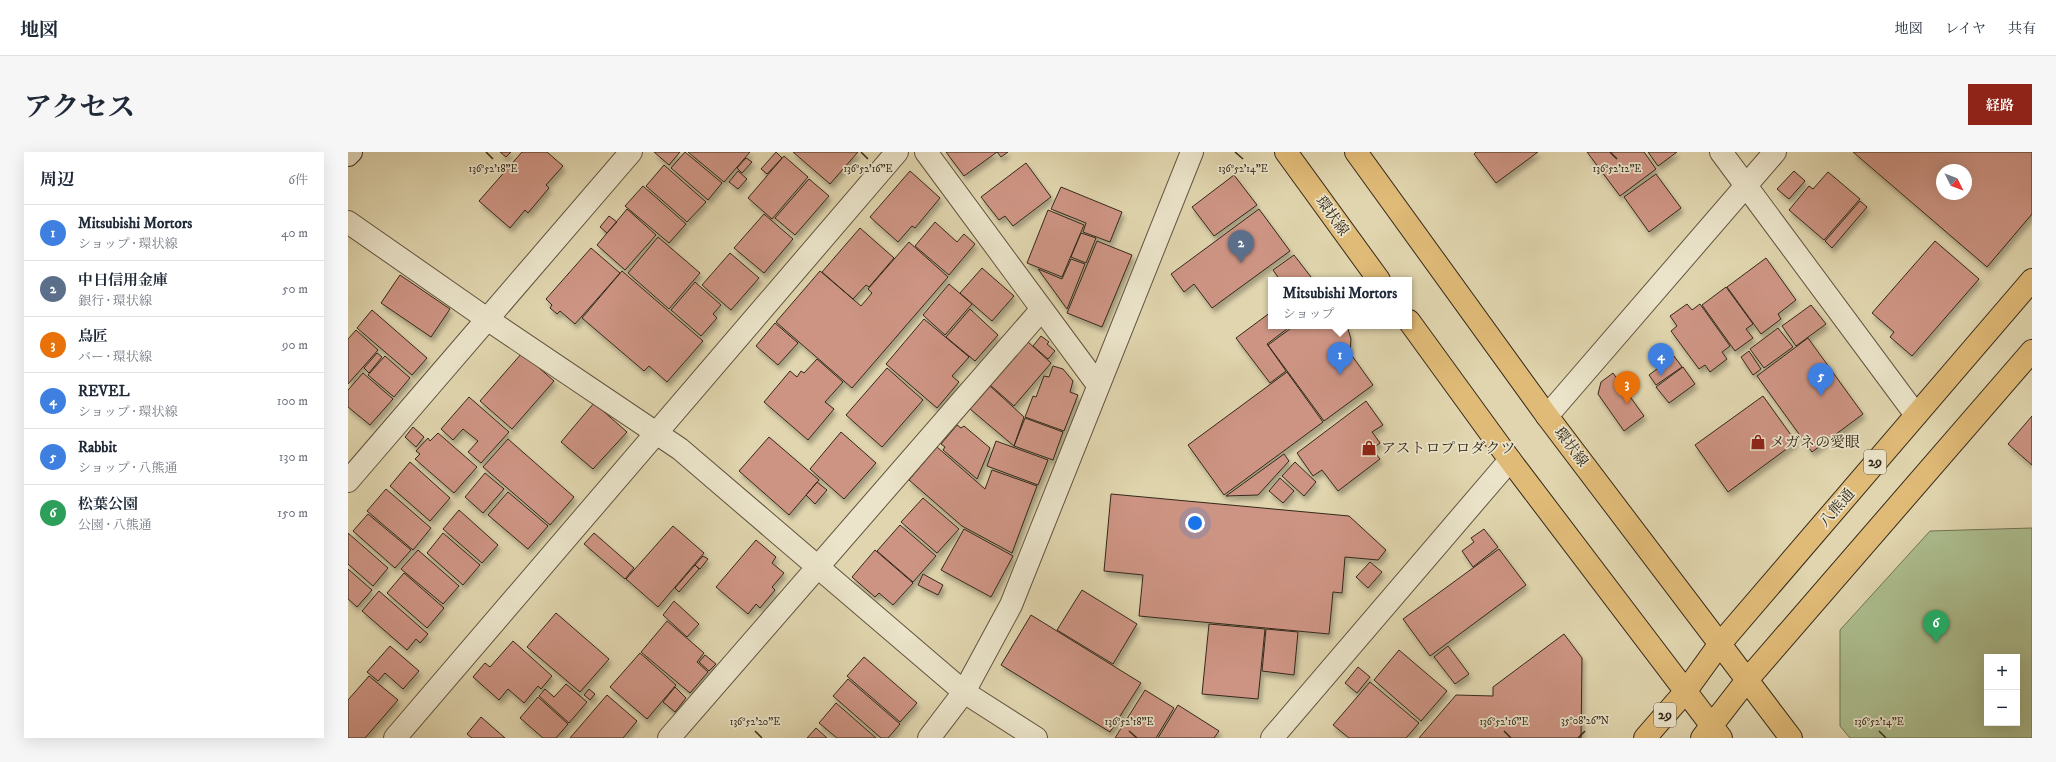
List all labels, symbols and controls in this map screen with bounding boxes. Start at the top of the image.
text: 地図 [20,19,58,42]
text: 地図 [1895,20,1923,38]
text: レイヤ [1945,20,1986,38]
text: 共有 [2008,20,2036,38]
button: 経路 [1968,84,2032,125]
text: アクセス [24,90,135,125]
text: 136°52'18"E [469,163,517,175]
text: 136°52'16"E [843,163,893,175]
text: 136°52'14"E [1218,163,1268,175]
text: 136°52'12"E [1593,163,1641,175]
north arrow [1936,164,1972,200]
text: 周辺 [40,169,74,191]
text: 6件 [288,172,308,188]
street label: 環状線 [1311,192,1353,240]
text: Mitsubishi Mortors [78,214,192,233]
text: 1 [51,225,55,241]
text: 40 m [281,225,308,241]
pin: 2 [1228,230,1254,263]
text: ショップ · 環状線 [78,236,177,252]
text: 中日信用金庫 [78,271,168,290]
popup [1268,277,1412,329]
text: 2 [50,281,56,297]
text: 50 m [282,281,308,297]
text: Mitsubishi Mortors [1283,284,1397,303]
text: 銀行 · 環状線 [78,293,152,309]
text: ショップ [1283,306,1335,322]
text: 鳥匠 [78,327,108,346]
text: 3 [51,337,55,353]
text: 90 m [282,337,308,353]
pin: 1 [1327,342,1353,375]
pin: 4 [1648,343,1674,376]
text: バー · 環状線 [78,349,152,365]
pin: 5 [1808,363,1834,396]
pin: 3 [1614,371,1640,404]
text: REVEL [78,382,130,401]
text: 4 [49,393,57,409]
text: 100 m [277,393,308,409]
text: ショップ · 環状線 [78,404,177,420]
street label: 環状線 [1550,423,1592,471]
shop icon: メガネの愛眼 [1749,433,1767,451]
place label: メガネの愛眼 [1770,433,1860,452]
text: Rabbit [78,438,117,457]
shop icon: アストロプロダクツ [1360,439,1378,457]
place label: アストロプロダクツ [1381,439,1515,458]
text: 5 [50,449,56,465]
text: 130 m [279,449,308,465]
road number: 29 [1864,450,1886,474]
text: ショップ · 八熊通 [78,460,177,476]
street label: 八熊通 [1815,485,1859,531]
text: 松葉公園 [78,495,138,514]
text: 6 [50,505,56,521]
text: 150 m [277,505,308,521]
your location [1185,513,1205,533]
text: 公園 · 八熊通 [78,517,152,533]
pin: 6 [1923,610,1949,643]
map controls [1984,654,2020,726]
button: + [1984,654,2020,690]
button: − [1984,690,2020,726]
road number: 29 [1654,703,1676,727]
text: 35°08'26"N [1561,715,1609,727]
text: 136°52'20"E [730,716,780,728]
text: 136°52'18"E [1105,716,1153,728]
text: 136°52'16"E [1479,716,1529,728]
text: 136°52'14"E [1854,716,1904,728]

